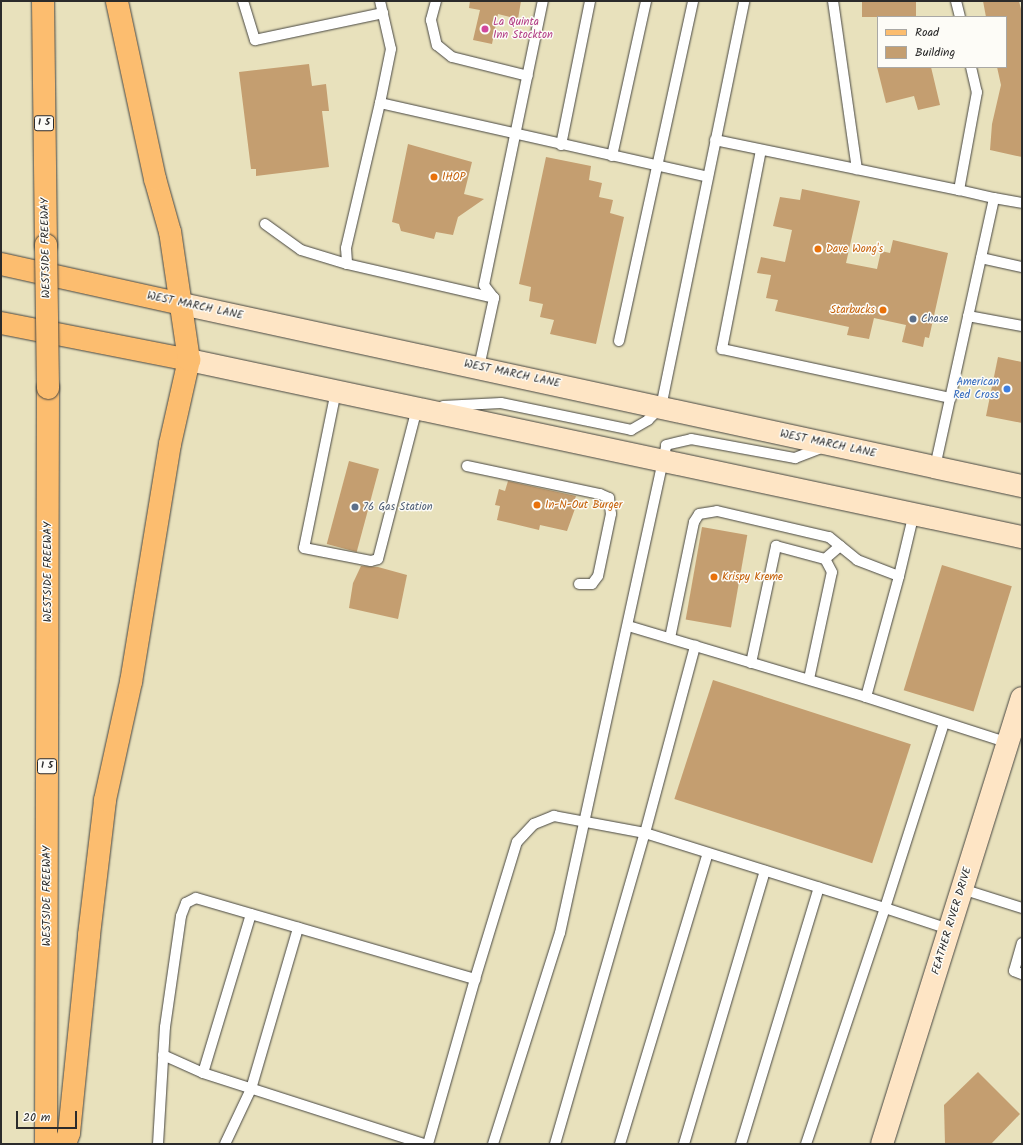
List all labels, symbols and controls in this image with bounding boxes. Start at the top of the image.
place label: La Quinta Inn Stockton [493,16,553,42]
legend [877,16,1007,68]
text: Road [915,23,939,42]
marker: La Quinta Inn Stockton [480,24,490,34]
text: Building [915,43,955,62]
road number: I 5 [34,115,54,131]
place label: IHOP [442,170,465,184]
marker: IHOP [429,172,439,182]
street label: WESTSIDE FREEWAY [39,198,53,298]
place label: Dave Wong's [826,242,883,256]
marker: Dave Wong's [813,244,823,254]
street label: WEST MARCH LANE [146,289,244,323]
place label: Starbucks [830,303,875,317]
marker: Starbucks [878,305,888,315]
place label: Chase [921,312,948,326]
marker: Chase [908,314,918,324]
street label: WEST MARCH LANE [463,357,561,391]
place label: American Red Cross [953,376,999,402]
marker: American Red Cross [1002,384,1012,394]
street label: WEST MARCH LANE [779,427,877,461]
place label: In-N-Out Burger [545,498,622,512]
place label: 76 Gas Station [363,500,433,514]
marker: In-N-Out Burger [532,500,542,510]
marker: 76 Gas Station [350,502,360,512]
street label: WESTSIDE FREEWAY [41,522,55,622]
place label: Krispy Kreme [722,570,783,584]
marker: Krispy Kreme [709,572,719,582]
road number: I 5 [37,758,57,774]
street label: WESTSIDE FREEWAY [40,846,54,946]
street label: FEATHER RIVER DRIVE [929,866,975,976]
scale bar [18,1103,79,1129]
text: 20 m [23,1108,50,1127]

